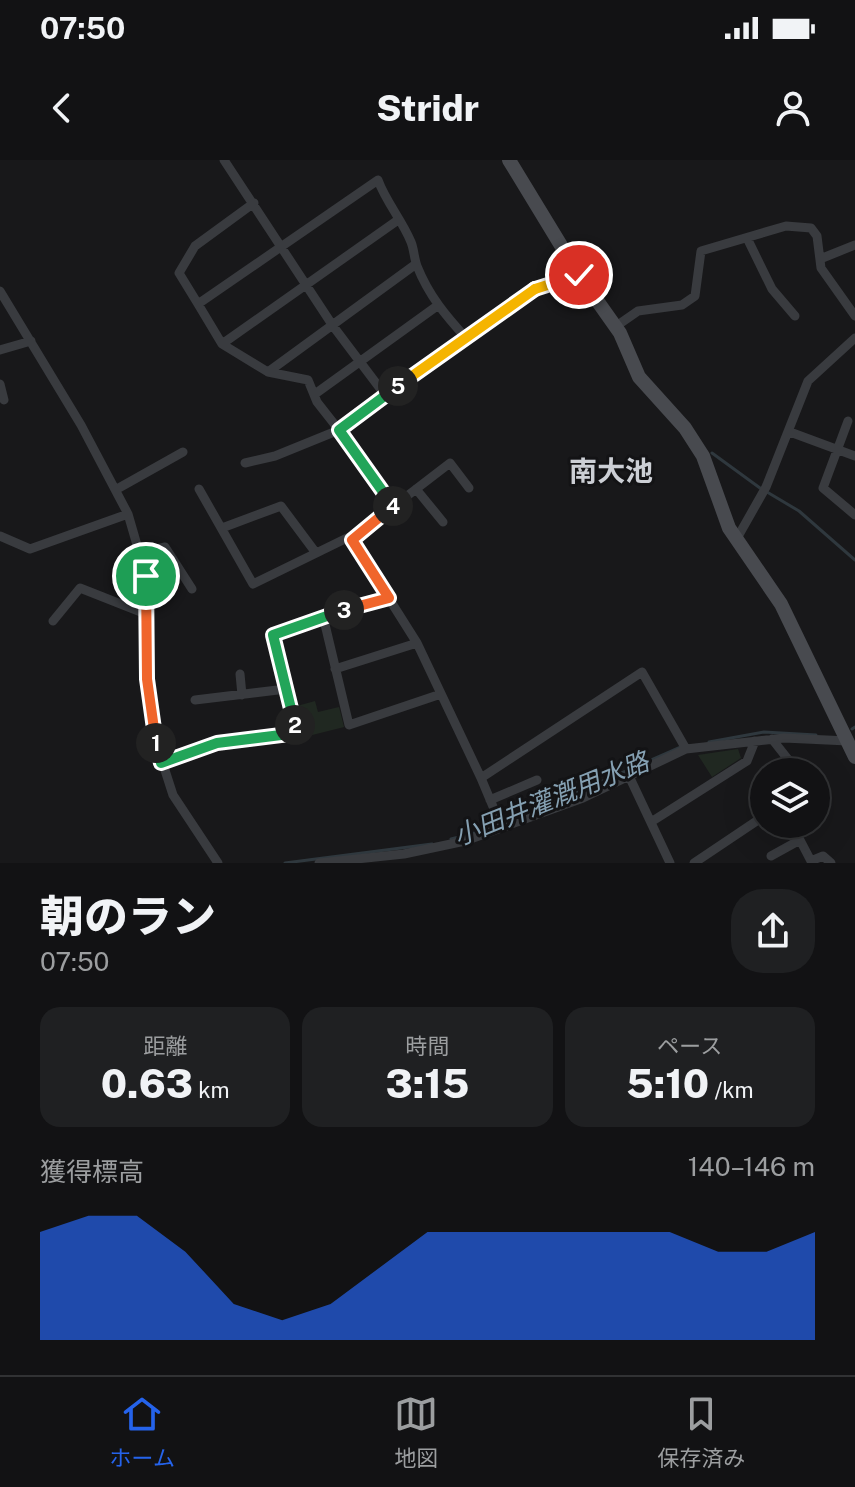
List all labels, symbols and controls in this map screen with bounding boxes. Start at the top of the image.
text: 07:50 [40,10,125,46]
icon: back [40,86,84,130]
icon: person [771,86,815,130]
text: Stridr [376,87,479,129]
pin [545,241,613,309]
icon: check [557,253,601,297]
pin: 5 [378,366,418,406]
text: 5 [391,373,405,399]
district label: 南大池 [569,454,653,487]
pin: 4 [373,486,413,526]
text: 4 [386,493,400,519]
pin [112,542,180,610]
icon: arrive [124,554,168,598]
pin: 3 [324,590,364,630]
text: 3 [337,597,351,623]
pin: 2 [275,705,315,745]
text: 2 [288,712,302,738]
pin: 1 [136,723,176,763]
text: 1 [151,730,161,756]
water label: 小田井灌漑用水路 [449,744,655,852]
map controls [750,758,830,838]
button: layers [750,758,830,838]
button: share [731,889,815,973]
text: 朝のラン [40,890,216,942]
text: 07:50 [40,946,109,977]
text: 距離 [143,1033,187,1059]
text: 時間 [405,1033,450,1059]
text: ペース [657,1033,722,1059]
text: 0.63 [101,1060,193,1107]
text: 3:15 [386,1060,469,1107]
text: 5:10 [626,1060,709,1107]
text: km [193,1077,230,1103]
text: /km [709,1077,754,1103]
text: 140–146 m [688,1151,815,1182]
text: 獲得標高 [40,1156,144,1187]
tab: ホーム [110,1392,175,1472]
tab: 地図 [394,1392,438,1472]
tab: 保存済み [657,1392,745,1472]

